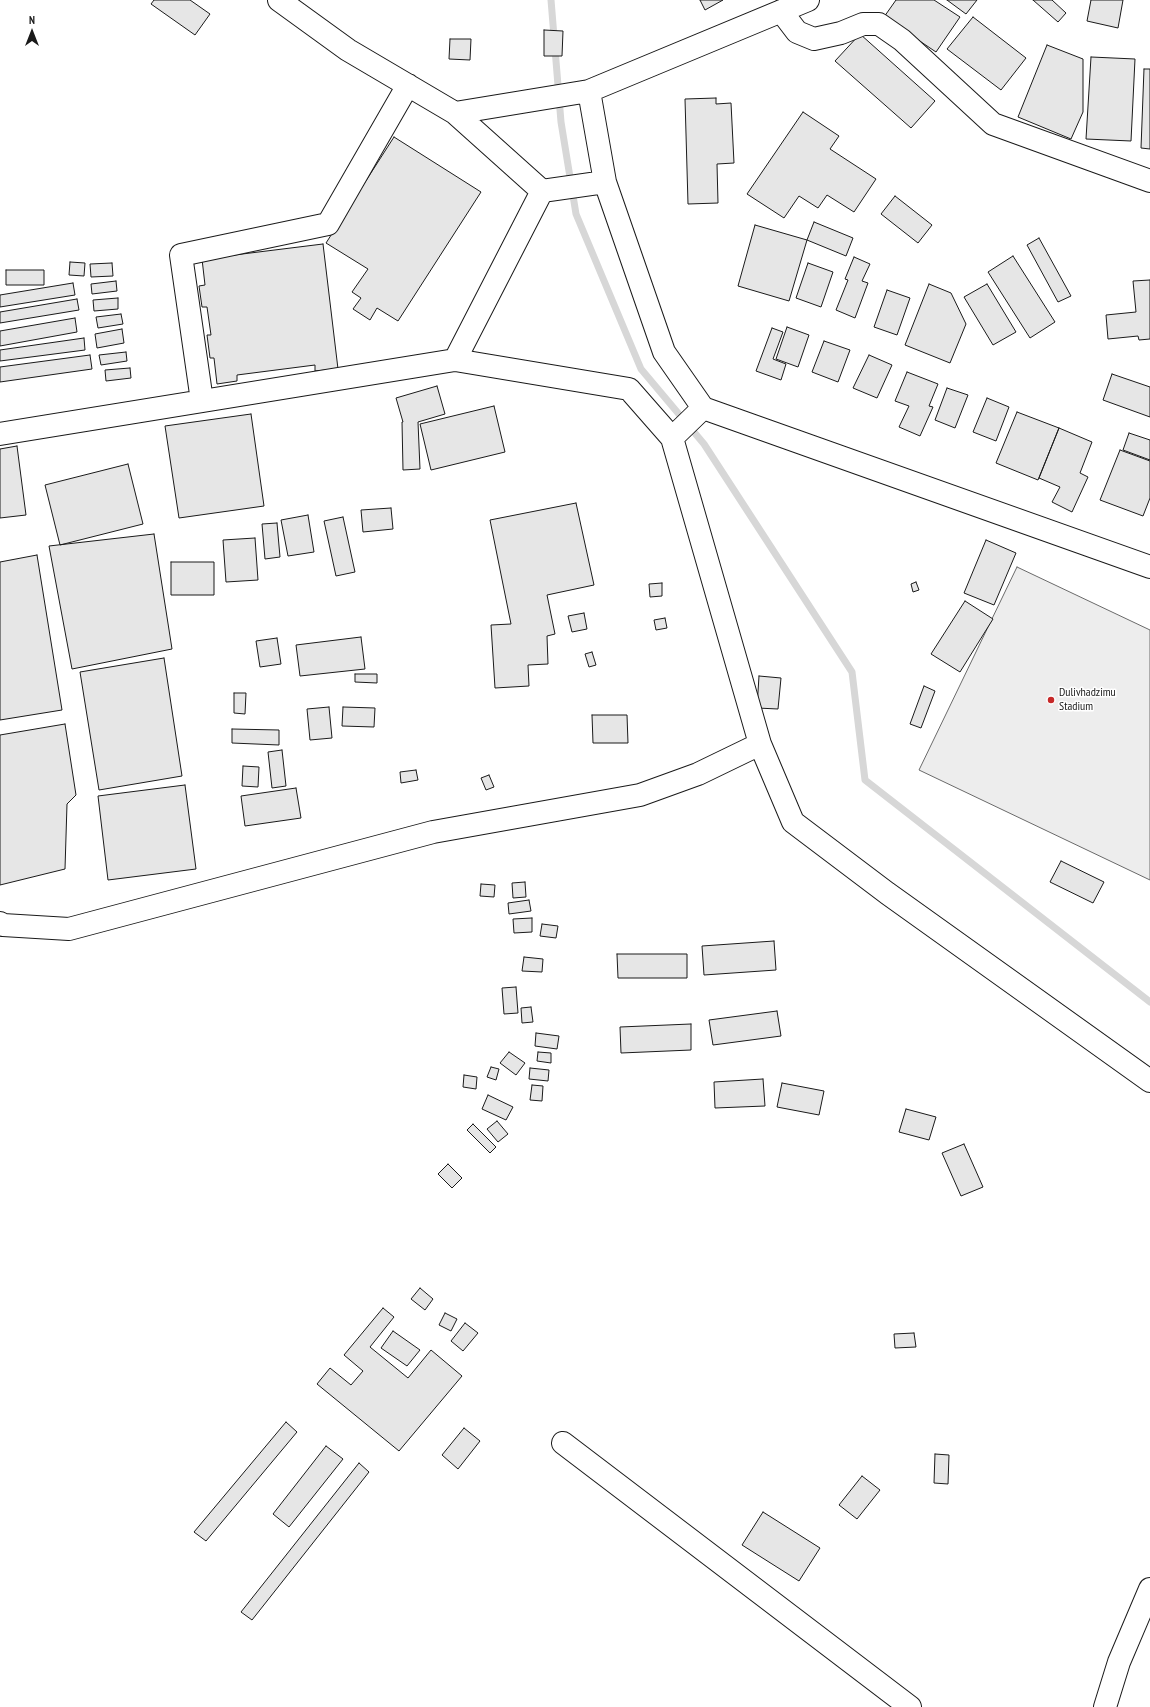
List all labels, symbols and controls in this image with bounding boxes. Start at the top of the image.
north arrow [12,12,52,52]
text: N [29,13,35,27]
place label: Dulivhadzimu Stadium [1059,686,1116,714]
marker: Dulivhadzimu Stadium [1046,695,1056,705]

